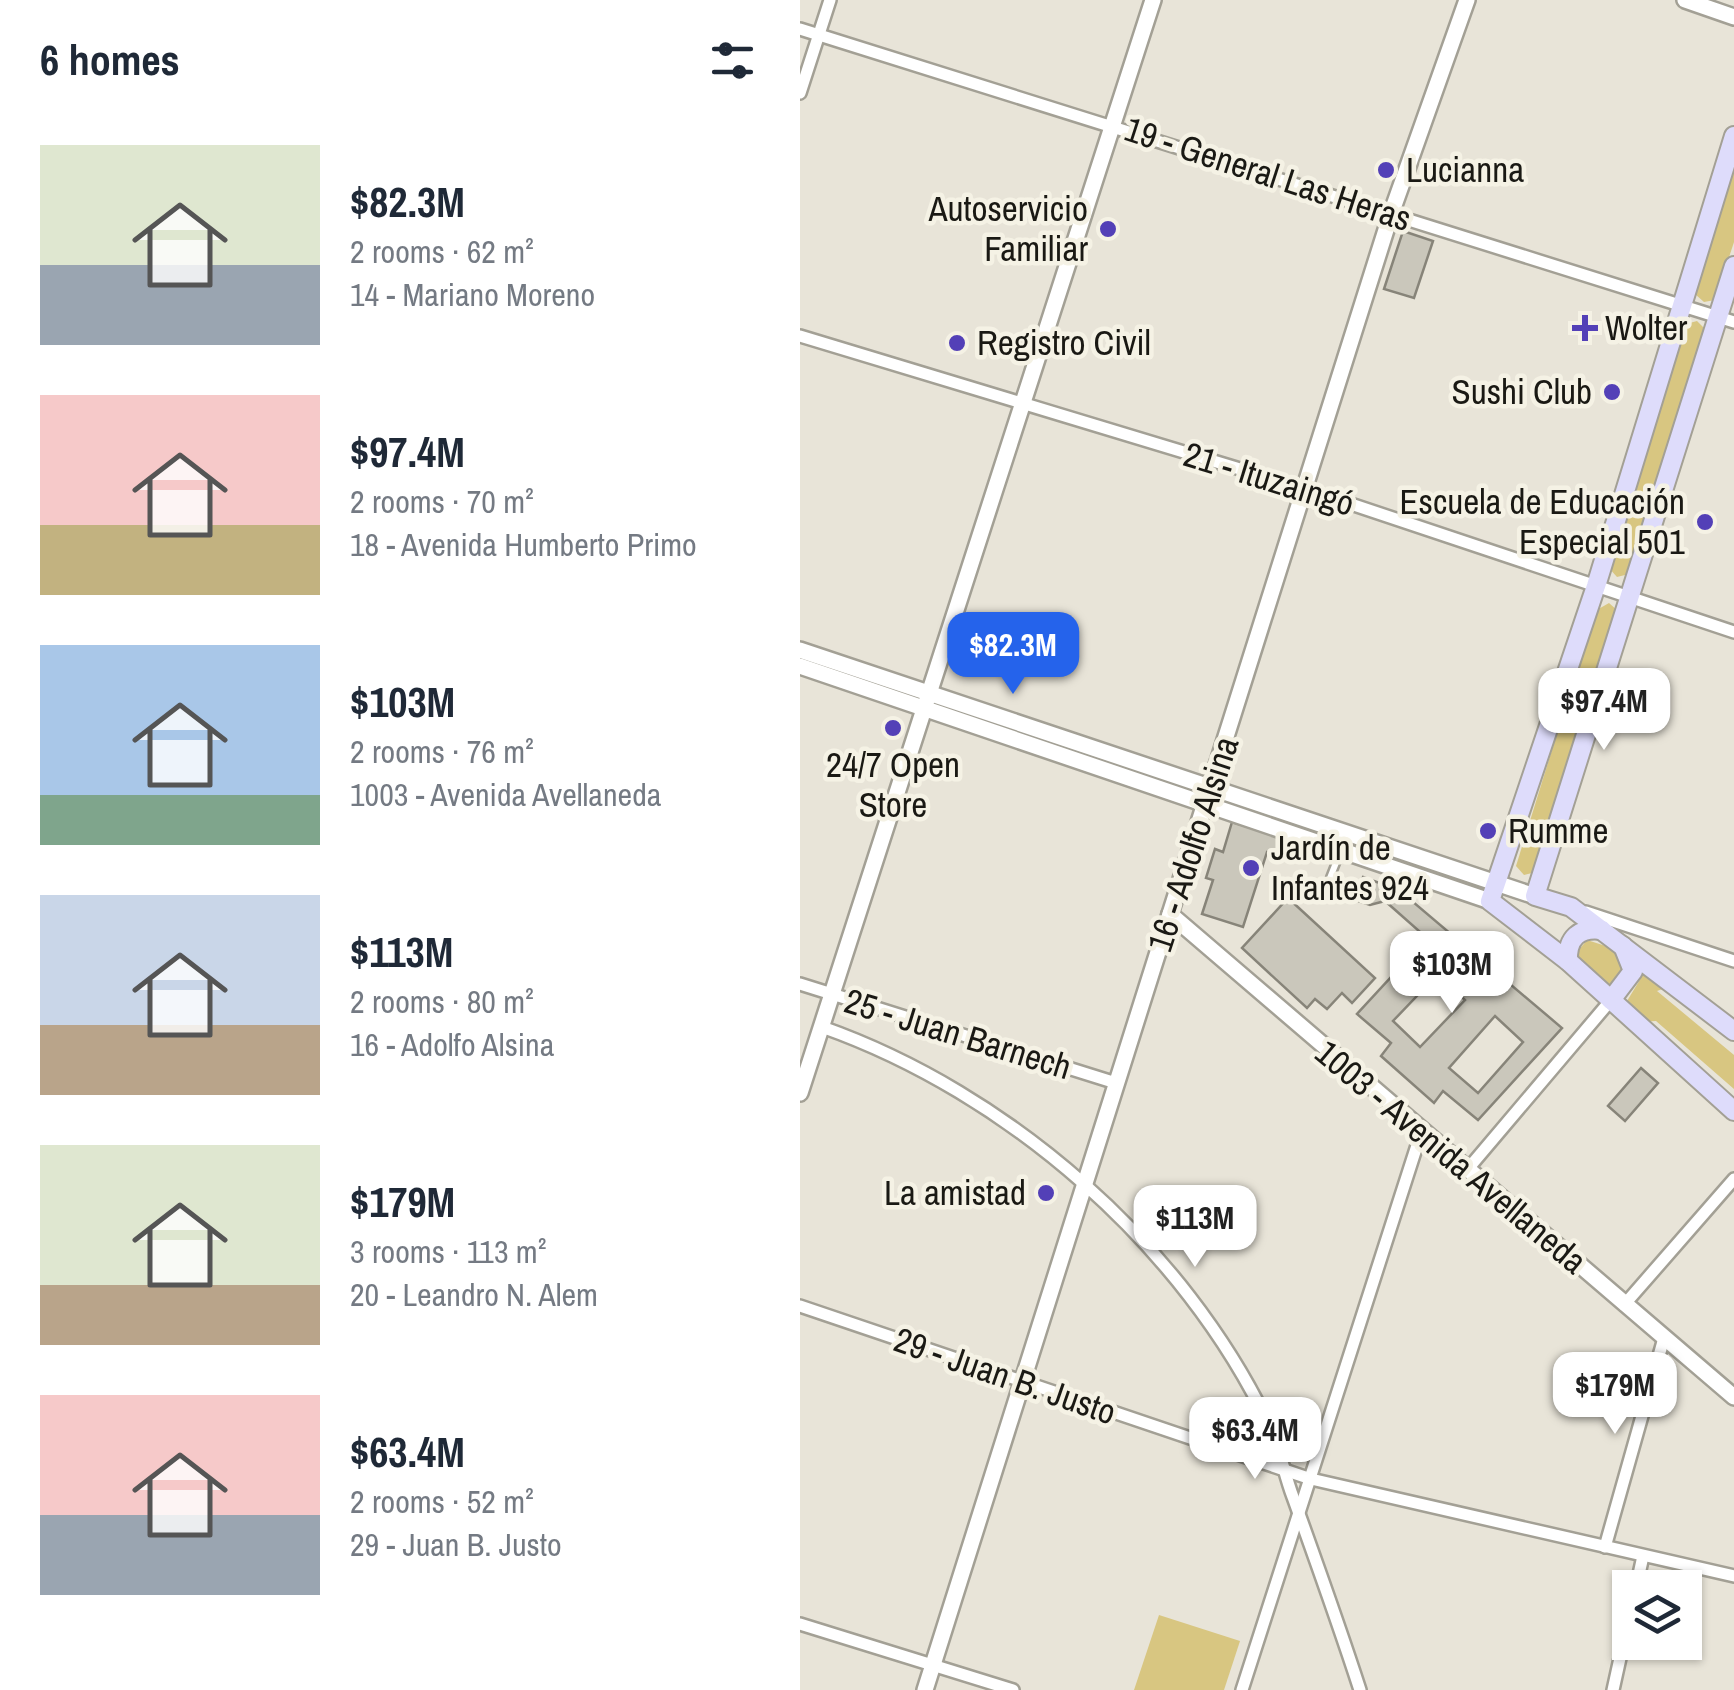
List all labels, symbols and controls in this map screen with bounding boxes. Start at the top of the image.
text: 6 homes [40,32,180,88]
icon: filters [705,33,760,88]
street label: 19 - General Las Heras [1119,105,1417,242]
place label: Lucianna [1406,146,1524,193]
marker: Lucianna [1375,159,1397,181]
text: $82.3M [350,174,465,230]
icon: home [120,185,240,305]
place label: Autoservicio Familiar [927,185,1088,272]
marker: Autoservicio Familiar [1097,218,1119,240]
text: 2 rooms · 62 m² [350,230,534,273]
text: 14 - Mariano Moreno [350,273,595,316]
place label: Wolter [1605,304,1688,351]
marker: Wolter [1574,317,1596,339]
place label: Registro Civil [977,319,1151,366]
marker: Registro Civil [946,332,968,354]
place label: Sushi Club [1452,368,1592,415]
marker: Sushi Club [1601,381,1623,403]
text: $97.4M [350,424,465,480]
street label: 21 - Ituzaingó [1178,430,1360,527]
icon: home [120,435,240,555]
place label: Escuela de Educación Especial 501 [1399,478,1685,565]
text: 2 rooms · 70 m² [350,480,534,523]
marker: Escuela de Educación Especial 501 [1694,511,1716,533]
text: 18 - Avenida Humberto Primo [350,523,697,566]
pin: $82.3M [932,612,1094,697]
text: $82.3M [969,623,1057,666]
pin: $97.4M [1523,668,1685,753]
text: $103M [350,674,455,730]
text: $97.4M [1560,679,1648,722]
icon: home [120,685,240,805]
marker: 24/7 Open Store [882,717,904,739]
text: 2 rooms · 76 m² [350,730,534,773]
street label: 16 - Adolfo Alsina [1136,730,1249,957]
place label: 24/7 Open Store [826,741,960,828]
text: 1003 - Avenida Avellaneda [350,773,661,816]
place label: Rumme [1508,807,1608,854]
marker: Rumme [1477,820,1499,842]
place label: Jardín de Infantes 924 [1271,824,1429,911]
marker: Jardín de Infantes 924 [1240,857,1262,879]
text: $113M [350,924,453,980]
pin: $103M [1382,931,1522,1016]
icon: home [120,935,240,1055]
text: $103M [1412,942,1492,985]
street label: 25 - Juan Barnech [839,977,1077,1090]
text: 2 rooms · 80 m² [350,980,534,1023]
text: 16 - Adolfo Alsina [350,1023,554,1066]
street label: 1003 - Avenida Avellaneda [1306,1029,1597,1284]
place label: La amistad [884,1169,1026,1216]
text: $179M [350,1174,455,1230]
marker: La amistad [1035,1182,1057,1204]
icon: home [120,1185,240,1305]
pin: $113M [1125,1185,1265,1270]
text: $113M [1156,1196,1234,1239]
text: 3 rooms · 113 m² [350,1230,546,1273]
text: 20 - Leandro N. Alem [350,1273,598,1316]
street label: 29 - Juan B. Justo [888,1316,1122,1435]
pin: $179M [1545,1352,1685,1437]
text: $179M [1575,1363,1655,1406]
pin: $63.4M [1174,1397,1336,1482]
text: $63.4M [1211,1408,1299,1451]
text: $63.4M [350,1424,465,1480]
icon: home [120,1435,240,1555]
text: 2 rooms · 52 m² [350,1480,534,1523]
text: 29 - Juan B. Justo [350,1523,562,1566]
map controls [1612,1570,1702,1660]
button: layers [1612,1570,1702,1660]

